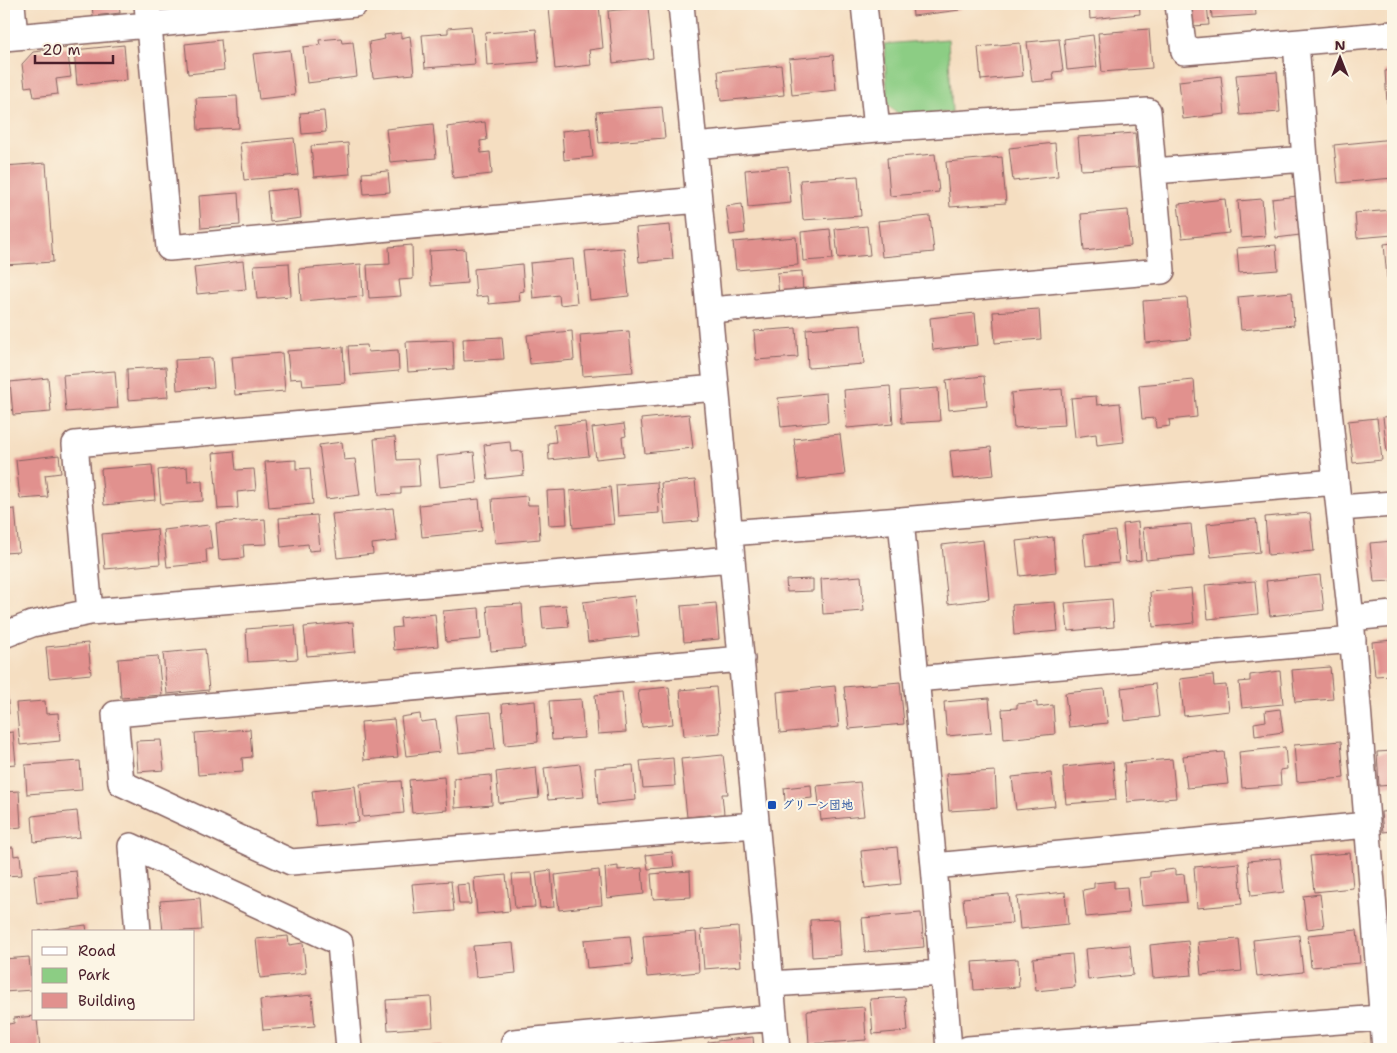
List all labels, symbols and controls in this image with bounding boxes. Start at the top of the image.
scale bar [35,32,112,64]
north arrow [1314,32,1364,82]
text: N [1334,36,1346,54]
text: 20 m [42,40,81,60]
place label: グリーン団地 [782,797,853,813]
marker: グリーン団地 [766,799,778,811]
legend [32,930,195,1020]
text: Road [78,941,116,961]
text: Park [78,965,110,985]
text: Building [78,991,135,1011]

